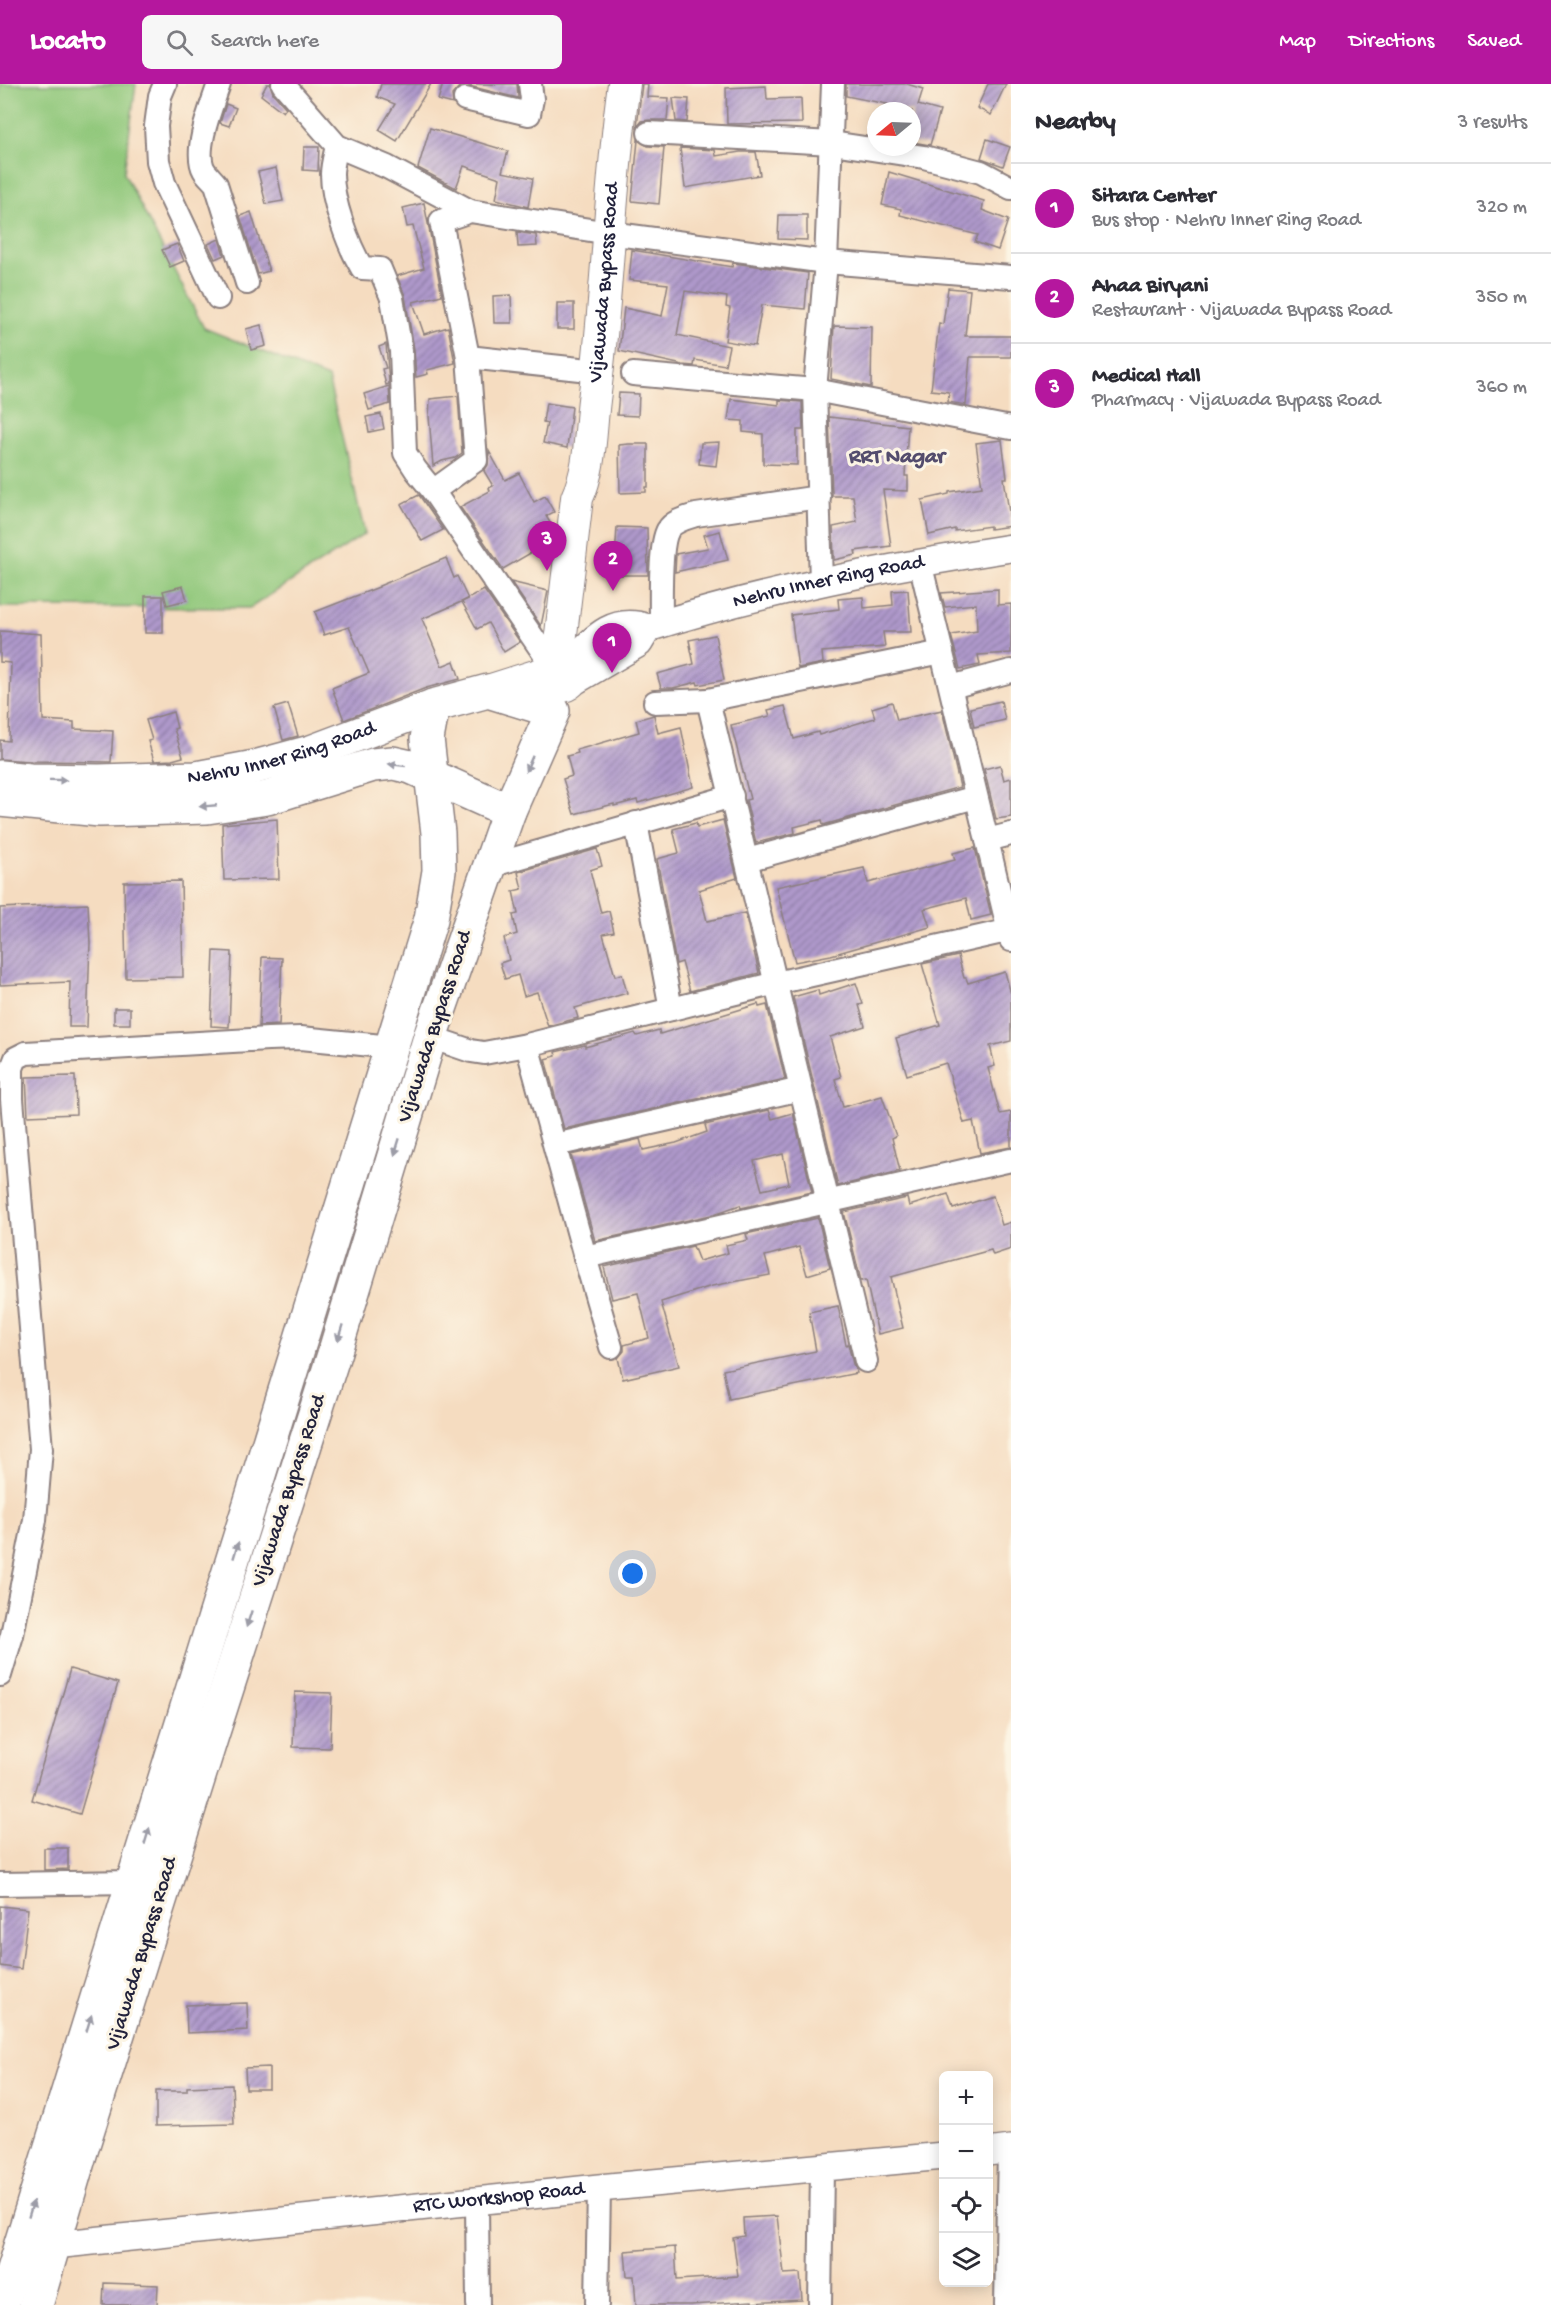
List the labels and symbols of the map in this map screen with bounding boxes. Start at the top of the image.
north arrow [867,102,921,156]
street label: Vijawada Bypass Road [584,180,626,385]
district label: RRT Nagar [848,445,947,471]
pin: 3 [528,522,566,571]
pin: 2 [594,542,632,591]
street label: Nehru Inner Ring Road [730,550,928,615]
pin: 1 [592,624,632,673]
street label: Nehru Inner Ring Road [187,716,381,791]
one-way arrow [525,756,534,773]
one-way arrow [387,760,406,770]
one-way arrow [49,776,68,785]
one-way arrow [198,802,217,811]
street label: Vijawada Bypass Road [393,926,479,1127]
one-way arrow [392,1138,401,1156]
one-way arrow [335,1324,344,1342]
street label: Vijawada Bypass Road [247,1390,333,1591]
one-way arrow [232,1541,241,1559]
your location [618,1559,647,1588]
one-way arrow [244,1610,253,1628]
one-way arrow [143,1827,152,1845]
street label: Vijawada Bypass Road [101,1853,185,2054]
one-way arrow [85,2014,94,2032]
street label: RTC Workshop Road [412,2177,587,2220]
one-way arrow [27,2200,37,2218]

